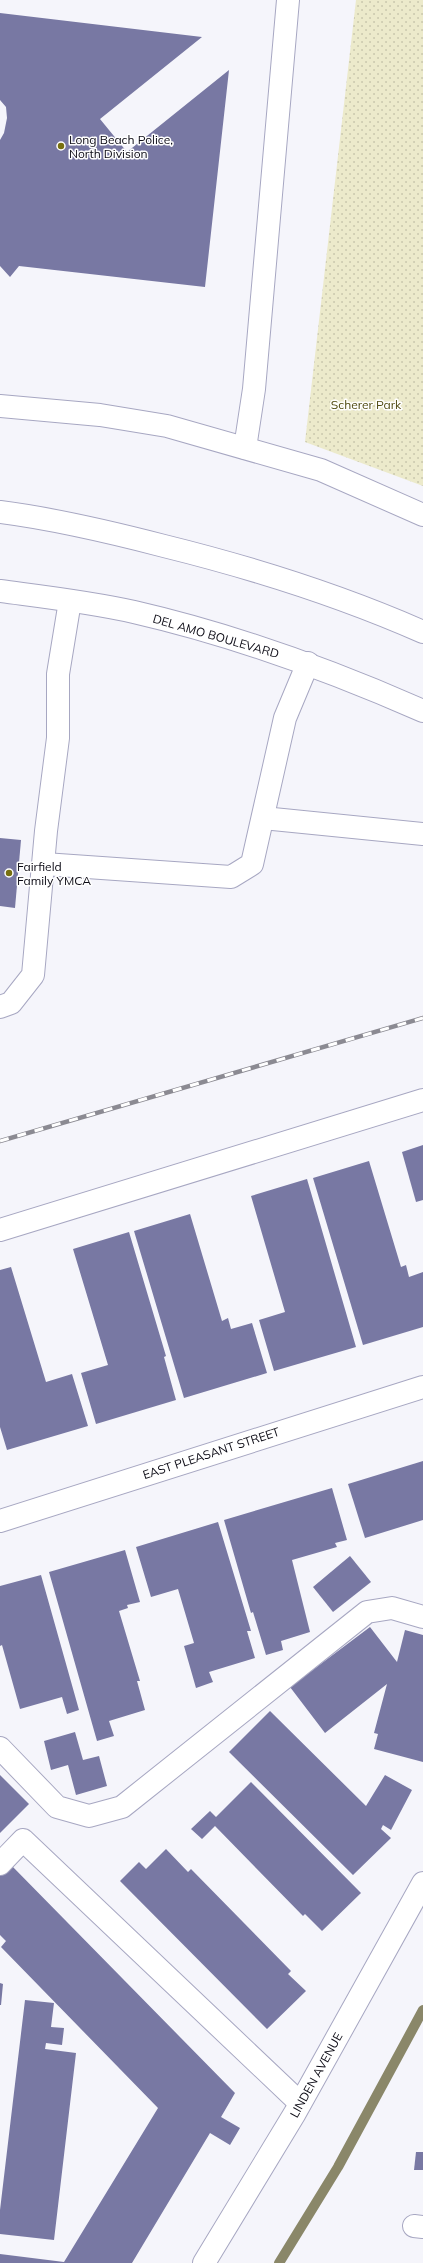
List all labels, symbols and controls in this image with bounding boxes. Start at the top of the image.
place label: Long Beach Police, North Division [69,132,173,161]
marker: Long Beach Police, North Division [56,141,66,151]
park label: Scherer Park [331,397,402,412]
street label: DEL AMO BOULEVARD [151,611,281,661]
place label: Fairfield Family YMCA [17,859,91,888]
marker: Fairfield Family YMCA [4,868,14,878]
street label: EAST PLEASANT STREET [141,1424,282,1482]
street label: LINDEN AVENUE [286,2030,346,2120]

